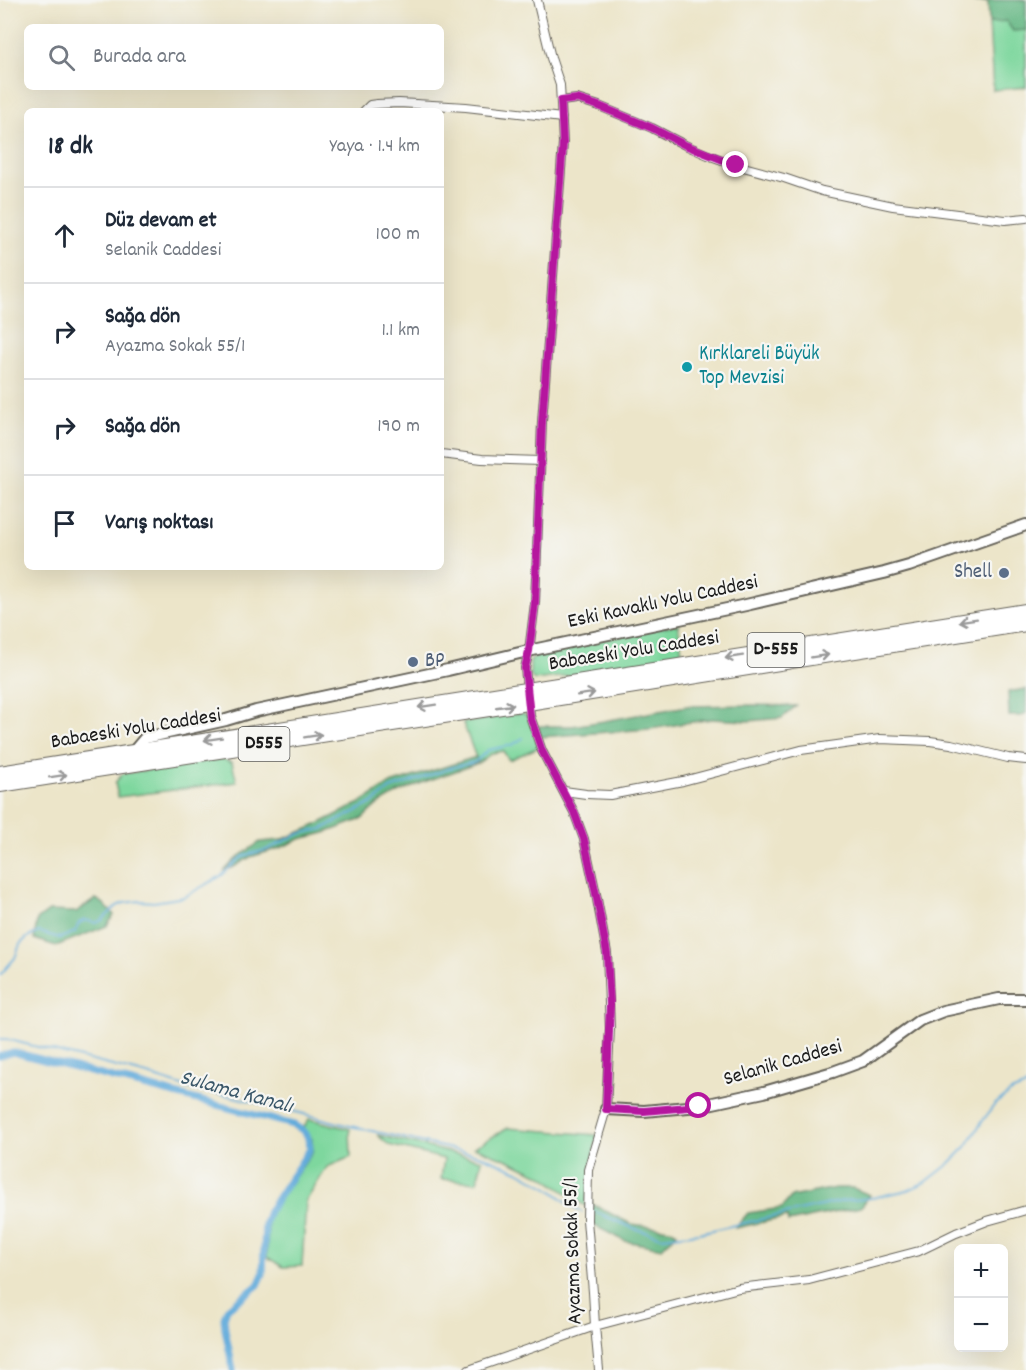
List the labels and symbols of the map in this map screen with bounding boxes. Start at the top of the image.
route end [722,151,748,177]
place label: Kırklareli Büyük Top Mevzisi [699,340,820,394]
marker: Kırklareli Büyük Top Mevzisi [680,360,694,374]
place label: Shell [954,558,992,588]
marker: Shell [997,566,1011,580]
street label: Eski Kavaklı Yolu Caddesi [565,568,761,638]
one-way arrow [959,615,979,626]
street label: Babaeski Yolu Caddesi [547,624,721,680]
road number: D-555 [748,633,804,667]
place label: BP [425,647,445,677]
one-way arrow [809,651,829,662]
one-way arrow [725,652,745,663]
marker: BP [406,655,420,669]
one-way arrow [575,688,595,699]
one-way arrow [418,700,437,711]
one-way arrow [495,701,515,712]
street label: Babaeski Yolu Caddesi [49,702,223,758]
road number: D555 [238,727,290,761]
one-way arrow [302,731,322,742]
one-way arrow [204,734,224,745]
one-way arrow [47,770,67,781]
street label: Selanik Caddesi [720,1033,846,1095]
water label: Sulama Kanalı [176,1063,298,1123]
route start [685,1092,711,1118]
street label: Ayazma Sokak 55/1 [556,1177,592,1325]

